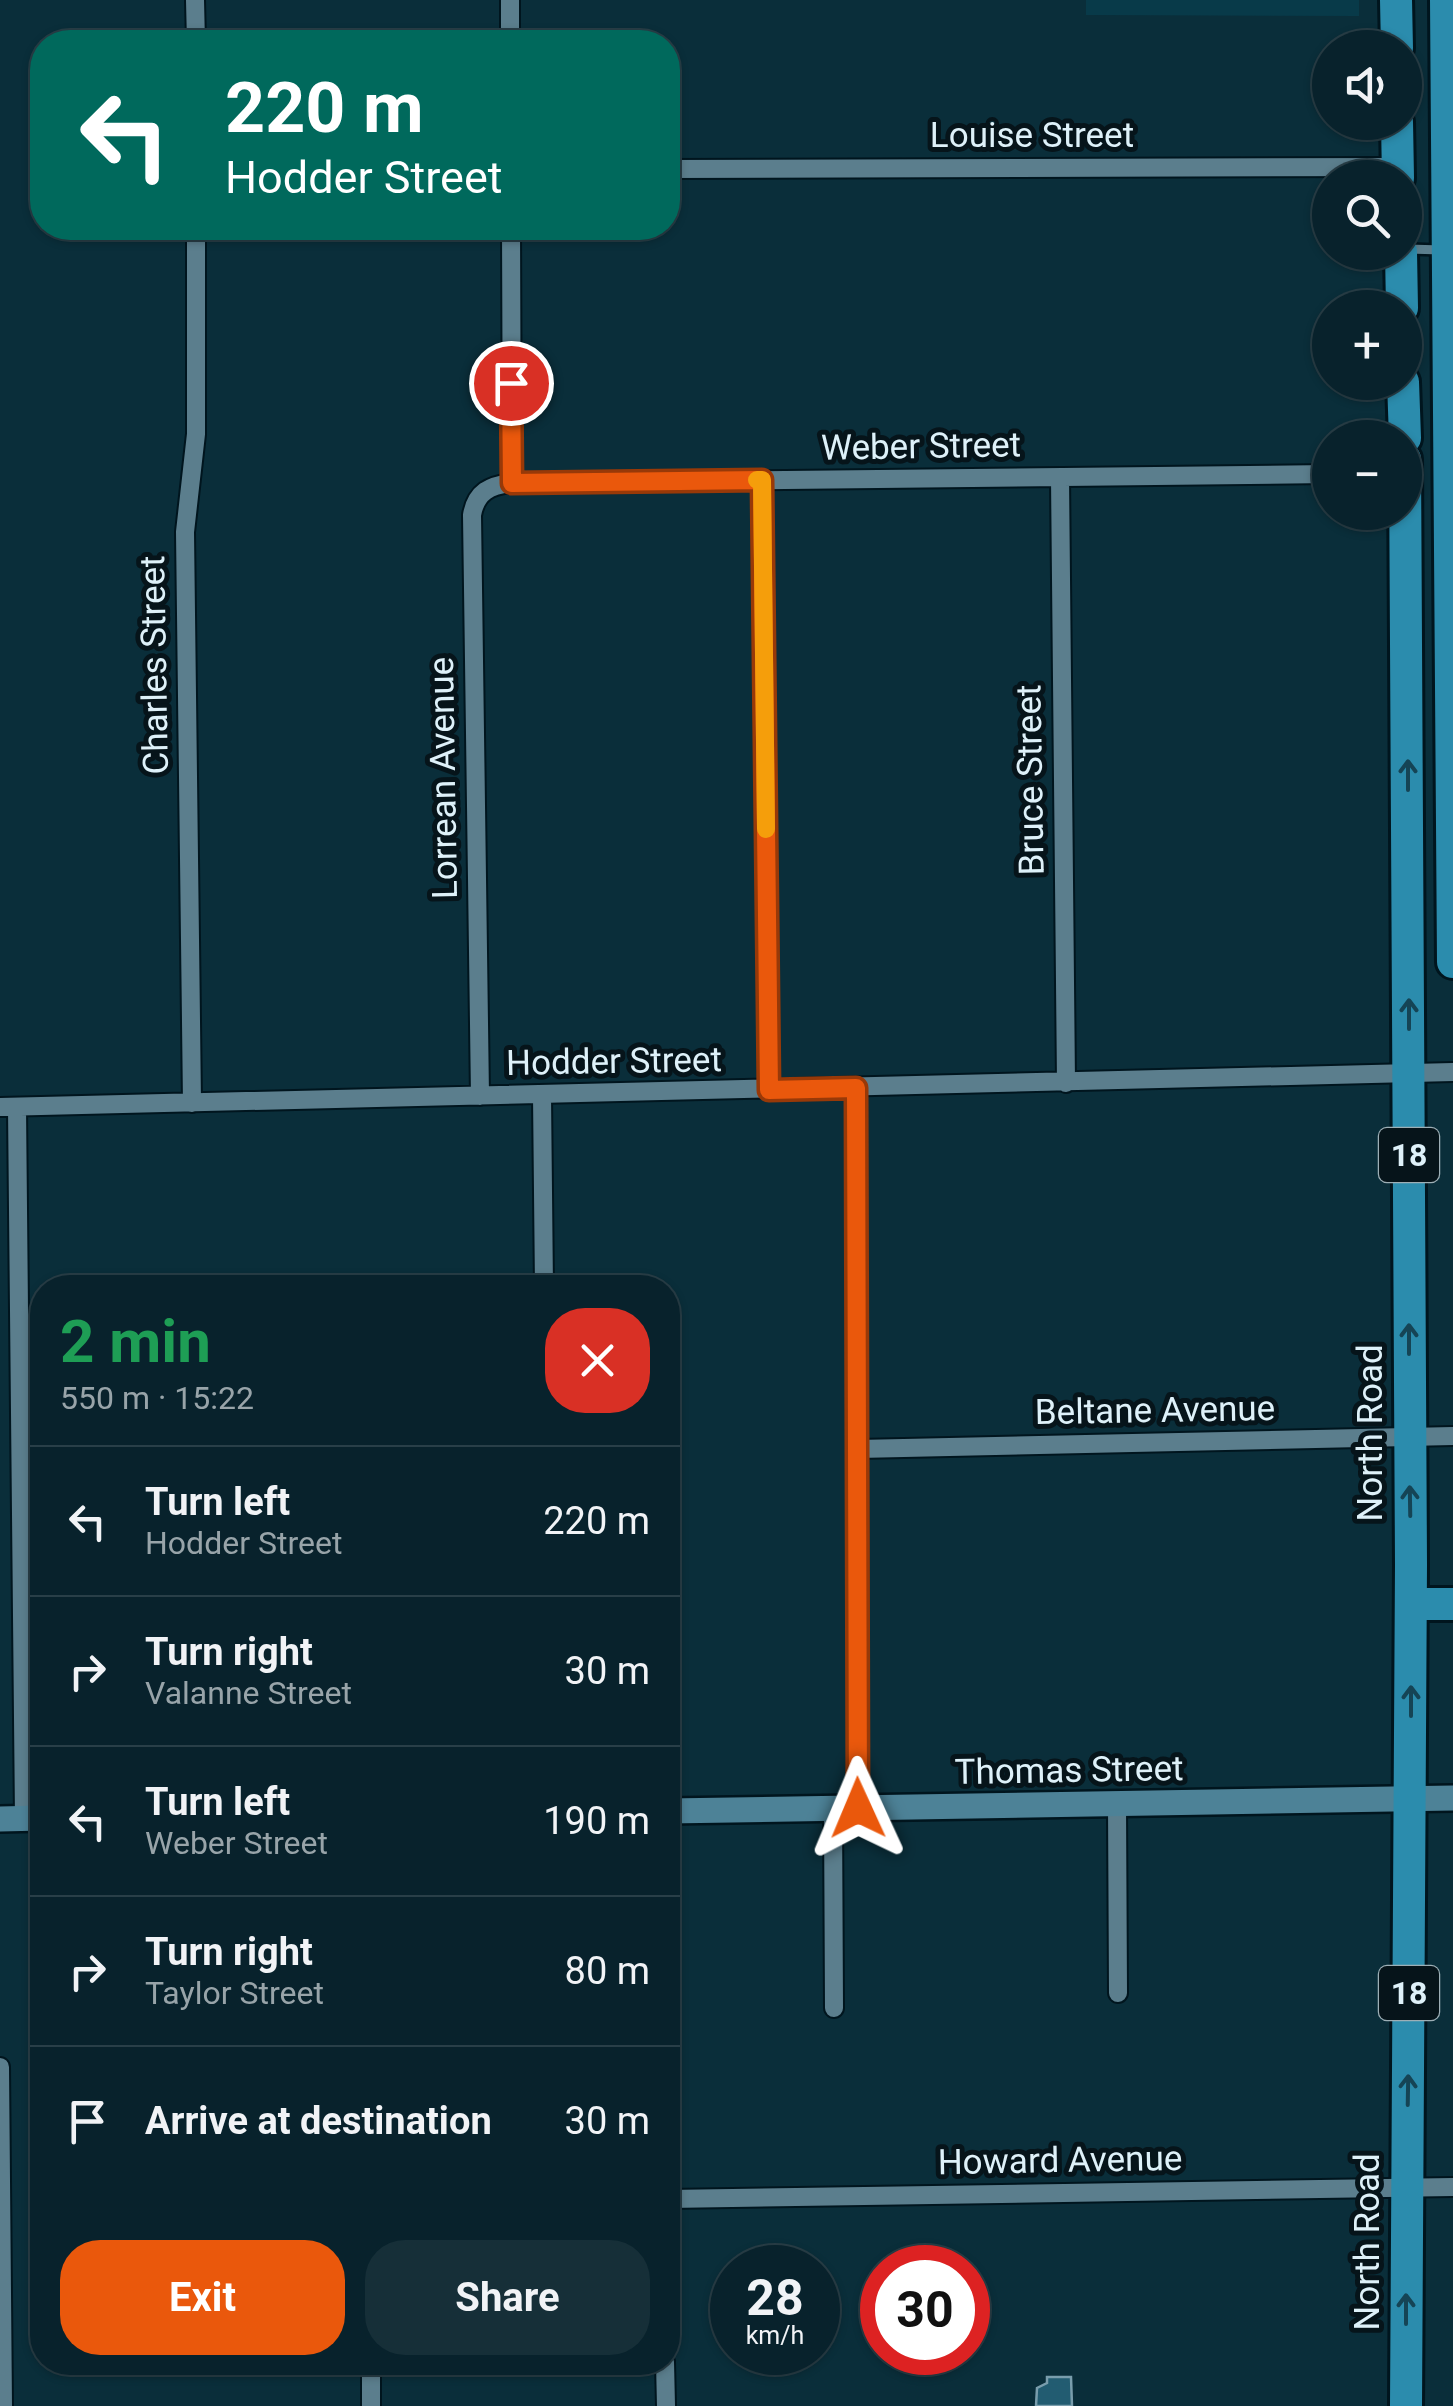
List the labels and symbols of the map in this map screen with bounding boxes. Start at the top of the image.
street label: Louise Street [930,115,1134,156]
pin [469,341,554,426]
street label: Weber Street [821,424,1021,469]
street label: Charles Street [132,555,177,775]
street label: Lorrean Avenue [421,657,466,899]
street label: Bruce Street [1008,684,1053,876]
one-way arrow [1398,760,1418,792]
one-way arrow [1400,999,1418,1032]
street label: Hodder Street [506,1039,722,1084]
road number: 18 [1379,1128,1439,1182]
one-way arrow [1400,1324,1418,1356]
street label: North Road [1350,1344,1391,1522]
street label: Beltane Avenue [1034,1388,1276,1433]
one-way arrow [1400,1485,1420,1518]
one-way arrow [1402,1686,1420,1718]
street label: Thomas Street [954,1748,1184,1793]
position arrow [806,1756,910,1860]
road number: 18 [1379,1966,1439,2020]
one-way arrow [1398,2074,1418,2106]
street label: Howard Avenue [937,2138,1183,2183]
street label: North Road [1347,2153,1388,2331]
speed limit sign: 30 [860,2245,990,2375]
one-way arrow [1397,2293,1416,2325]

